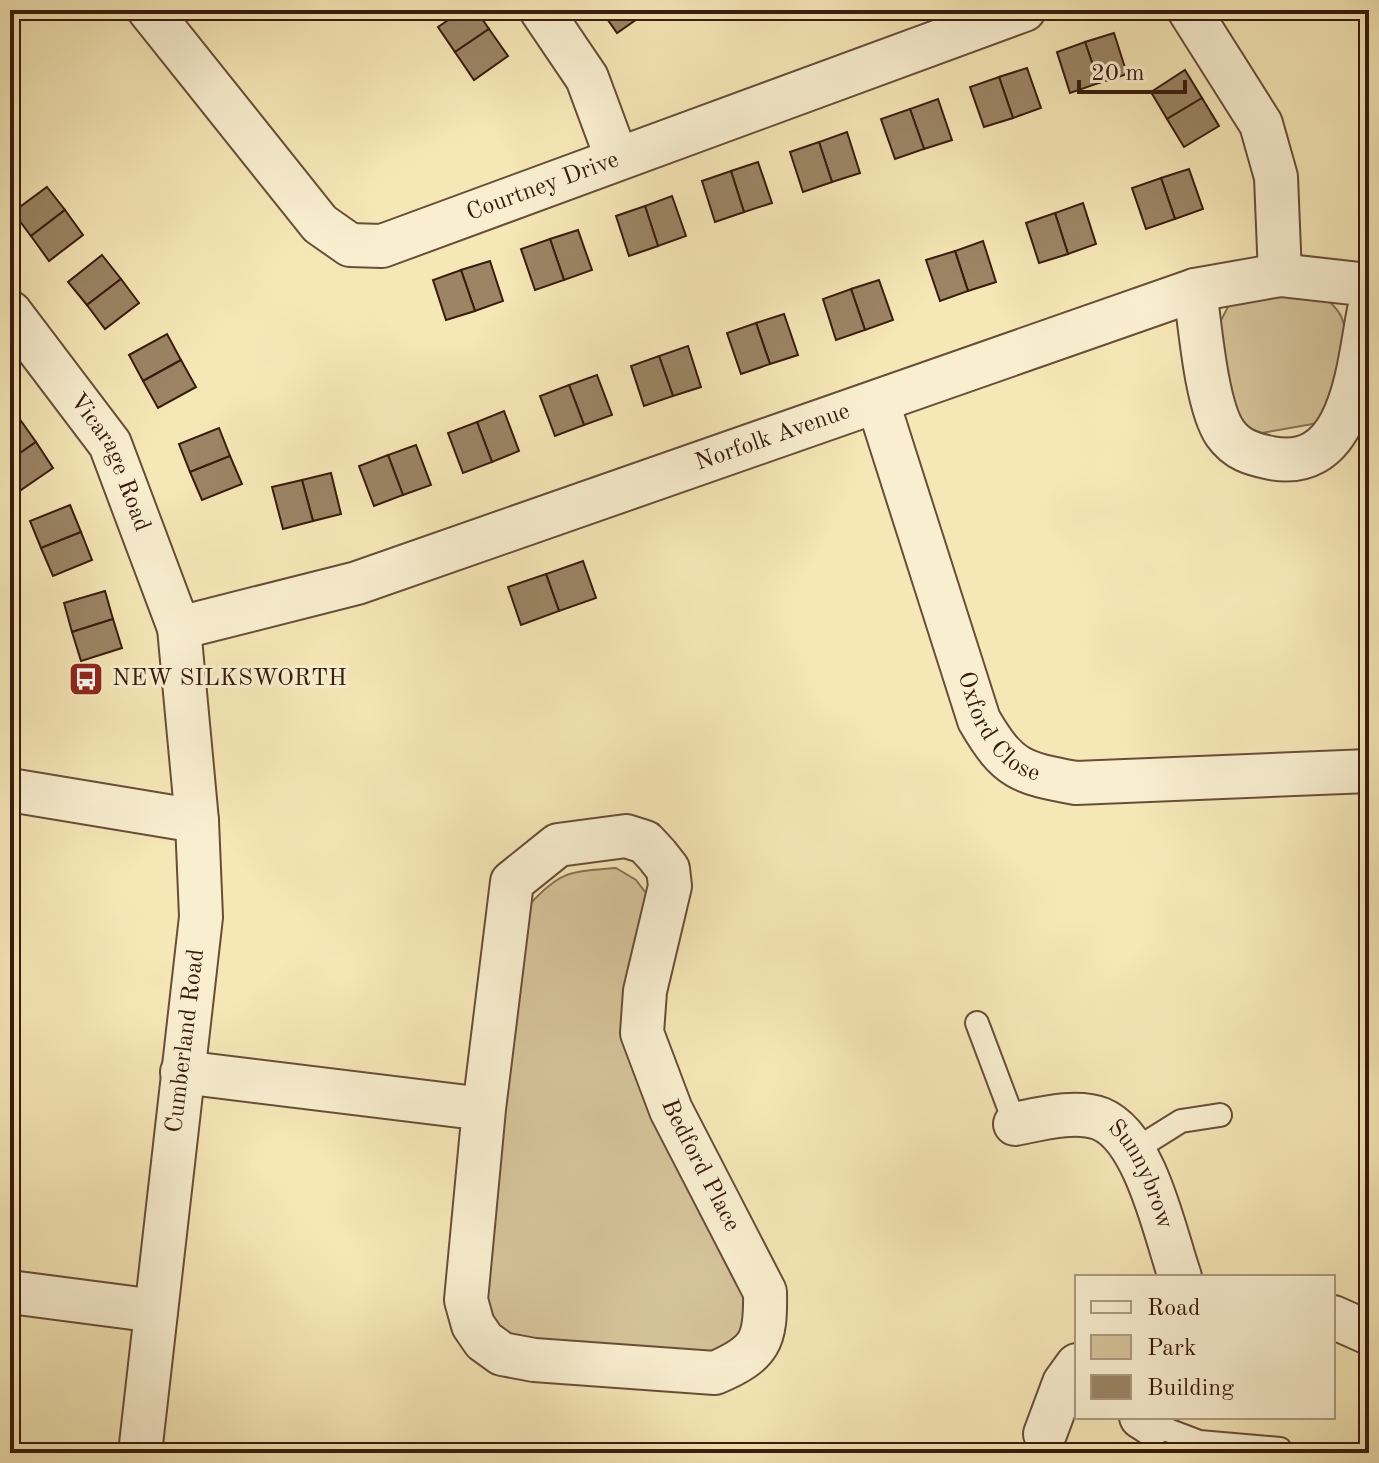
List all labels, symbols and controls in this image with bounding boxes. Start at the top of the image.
scale bar [1079,44,1185,94]
text: 20 m [1091,62,1145,86]
street label: Courtney Drive [464,148,622,226]
street label: Vicarage Road [64,389,154,535]
street label: Norfolk Avenue [692,400,853,476]
bus stop icon: NEW SILKSWORTH [67,660,105,698]
place label: NEW SILKSWORTH [112,667,347,691]
street label: Oxford Close [952,669,1043,787]
street label: Cumberland Road [163,948,209,1134]
street label: Bedford Place [656,1096,744,1236]
street label: Sunnybrow [1103,1116,1177,1232]
legend [1075,1275,1335,1419]
text: Road [1147,1297,1200,1321]
text: Park [1147,1337,1196,1361]
text: Building [1147,1377,1234,1401]

